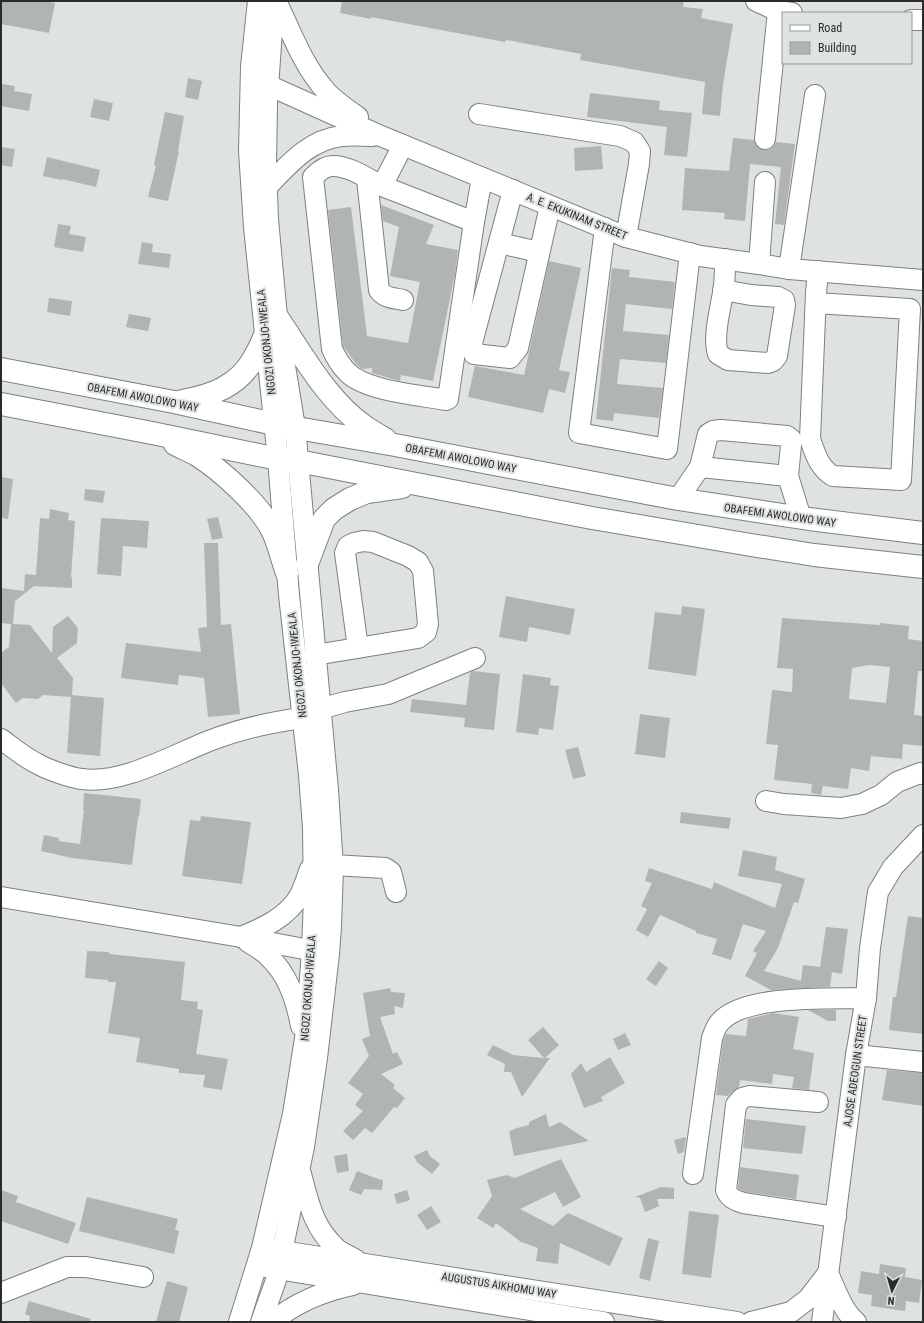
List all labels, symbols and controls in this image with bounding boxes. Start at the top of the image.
legend [782,12,912,64]
text: Road [818,21,842,35]
text: Building [818,41,856,55]
street label: A. E. EKUKINAM STREET [525,190,629,243]
street label: NGOZI OKONJO-IWEALA [254,288,279,395]
street label: OBAFEMI AWOLOWO WAY [86,380,200,415]
street label: OBAFEMI AWOLOWO WAY [404,441,518,476]
street label: OBAFEMI AWOLOWO WAY [723,501,837,530]
street label: NGOZI OKONJO-IWEALA [285,611,310,718]
street label: NGOZI OKONJO-IWEALA [298,934,319,1041]
street label: AJOSE ADEOGUN STREET [841,1014,870,1128]
street label: AUGUSTUS AIKHOMU WAY [440,1270,558,1301]
north arrow [872,1271,912,1311]
text: N [887,1294,895,1307]

